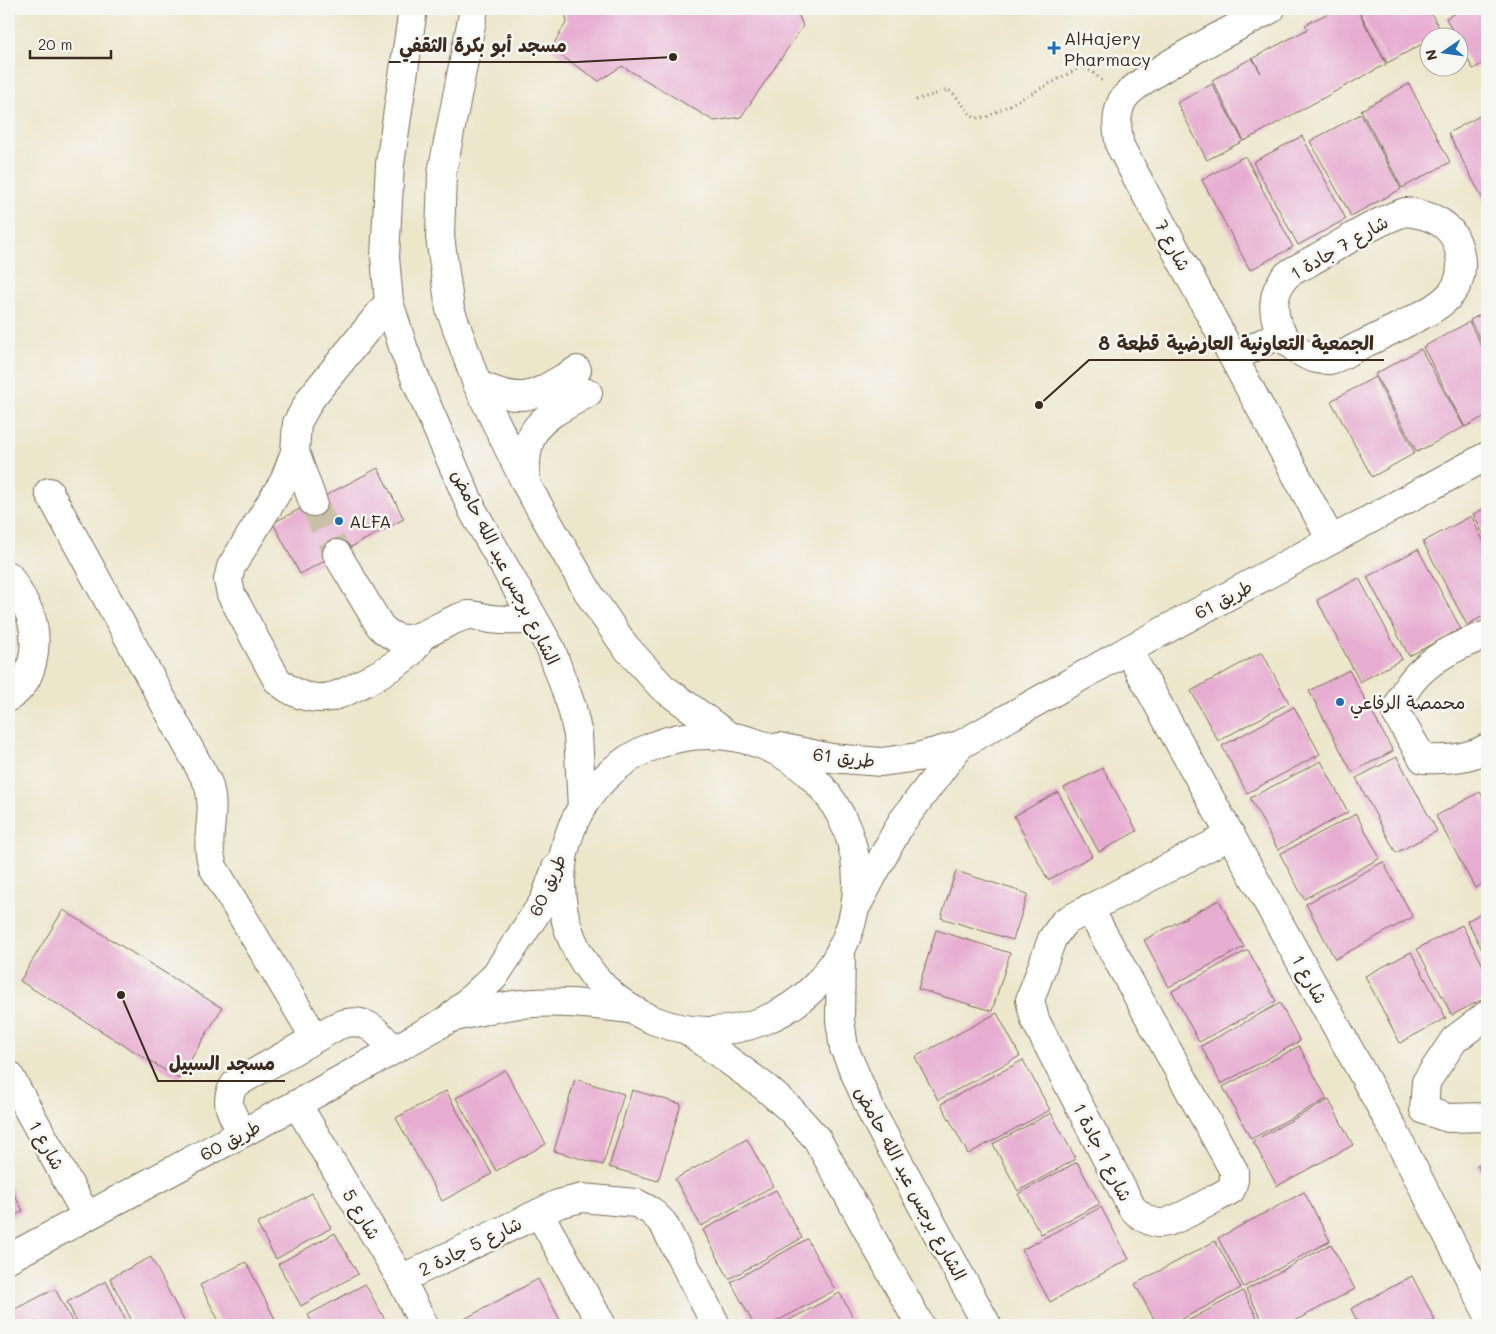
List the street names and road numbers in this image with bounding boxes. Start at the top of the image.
street label: شارع 7 جادة 1 [1286,209,1393,286]
street label: شارع 7 [1149,215,1196,275]
street label: الشارع برجس عبد الله حامض [445,465,566,669]
street label: طريق 61 [1190,574,1256,624]
street label: طريق 61 [812,741,876,773]
street label: طريق 60 [523,850,571,920]
street label: شارع 1 [1286,950,1333,1008]
street label: الشارع برجس عبد الله حامض [849,1082,972,1285]
street label: شارع 1 جادة 1 [1067,1099,1138,1206]
street label: طريق 60 [195,1114,265,1166]
street label: شارع 1 [23,1116,70,1174]
street label: شارع 5 [337,1184,387,1244]
street label: شارع 5 جادة 2 [415,1211,526,1282]

